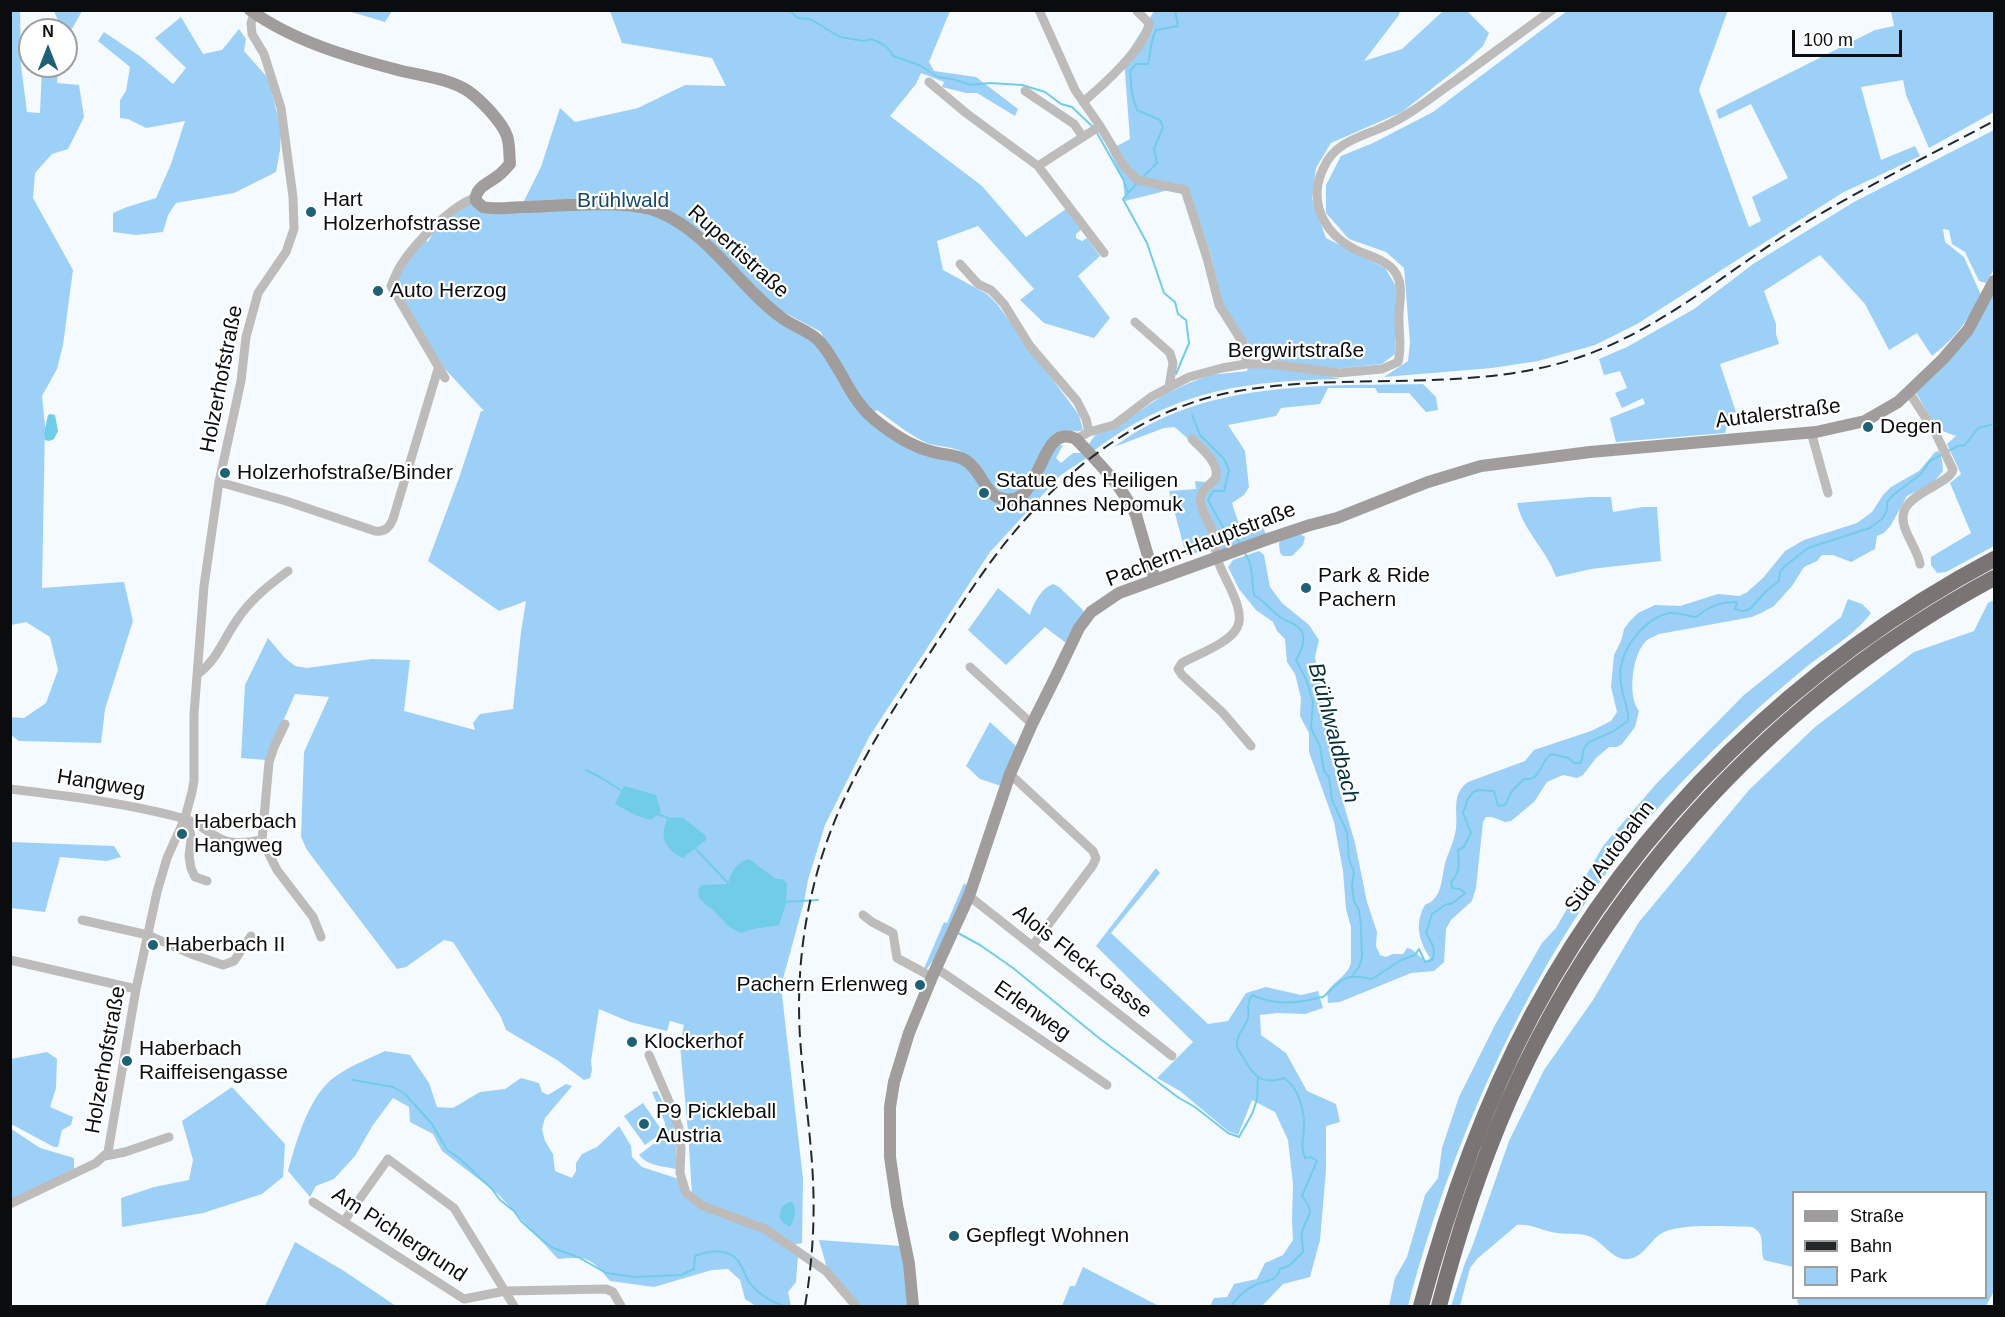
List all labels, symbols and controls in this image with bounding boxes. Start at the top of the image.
north arrow [18,18,78,78]
scale bar [1795,18,1904,56]
text: N [42,23,54,40]
text: 100 m [1803,30,1853,50]
place label: Hart Holzerhofstrasse [323,187,481,237]
park label: Brühlwald [577,188,669,214]
street label: Rupertistraße [682,200,794,304]
marker: Hart Holzerhofstrasse [304,205,318,219]
place label: Auto Herzog [390,278,507,304]
marker: Auto Herzog [371,284,385,298]
street label: Holzerhofstraße [195,303,249,455]
street label: Bergwirtstraße [1228,338,1364,364]
street label: Autalerstraße [1714,394,1842,434]
place label: Degen [1880,414,1942,440]
marker: Degen [1861,420,1875,434]
place label: Holzerhofstraße/Binder [237,460,453,486]
marker: Holzerhofstraße/Binder [218,466,232,480]
place label: Statue des Heiligen Johannes Nepomuk [996,468,1183,518]
marker: Statue des Heiligen Johannes Nepomuk [977,486,991,500]
street label: Pachern-Hauptstraße [1103,497,1299,593]
place label: Park & Ride Pachern [1318,563,1430,613]
marker: Park & Ride Pachern [1299,581,1313,595]
water label: Brühlwaldbach [1302,660,1364,806]
street label: Hangweg [55,765,147,803]
street label: Süd Autobahn [1560,796,1660,918]
place label: Haberbach Hangweg [194,809,297,859]
marker: Haberbach Hangweg [175,827,189,841]
street label: Alois Fleck-Gasse [1008,900,1156,1024]
place label: Haberbach II [165,932,285,958]
marker: Haberbach II [146,938,160,952]
place label: Pachern Erlenweg [736,972,908,998]
street label: Erlenweg [989,976,1075,1046]
marker: Pachern Erlenweg [913,978,927,992]
street label: Holzerhofstraße [81,984,131,1136]
place label: Klockerhof [644,1029,743,1055]
marker: Klockerhof [625,1035,639,1049]
place label: Haberbach Raiffeisengasse [139,1036,288,1086]
marker: Haberbach Raiffeisengasse [120,1054,134,1068]
place label: P9 Pickleball Austria [656,1099,776,1149]
marker: P9 Pickleball Austria [637,1117,651,1131]
street label: Am Pichlergrund [327,1182,471,1288]
legend [1792,1191,1987,1299]
text: Straße [1850,1206,1904,1226]
place label: Gepflegt Wohnen [966,1223,1129,1249]
marker: Gepflegt Wohnen [947,1229,961,1243]
text: Bahn [1850,1236,1892,1256]
text: Park [1850,1266,1887,1286]

